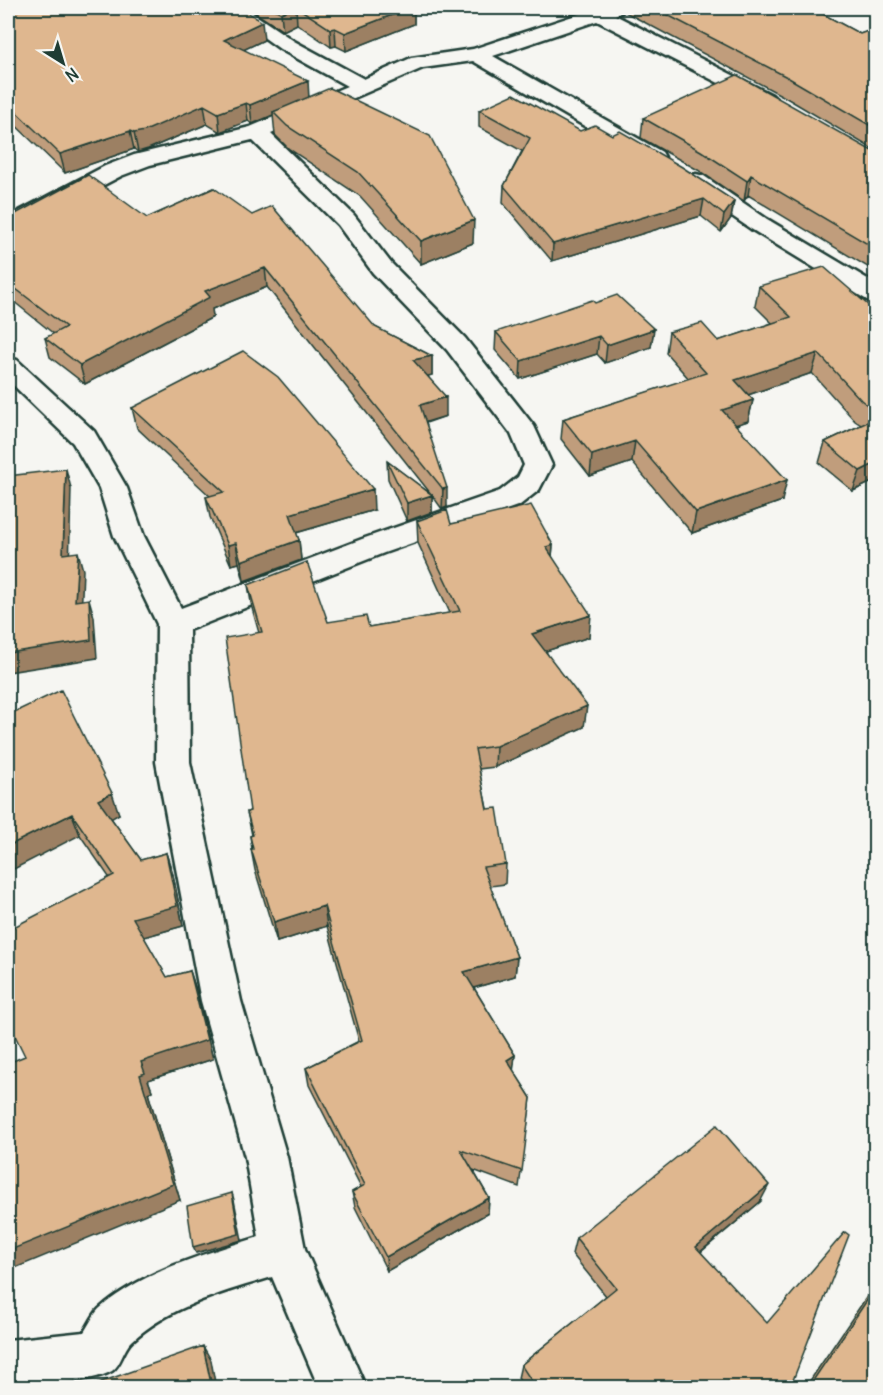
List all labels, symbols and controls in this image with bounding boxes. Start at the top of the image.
north arrow [33,33,93,93]
text: N [62,64,82,86]

